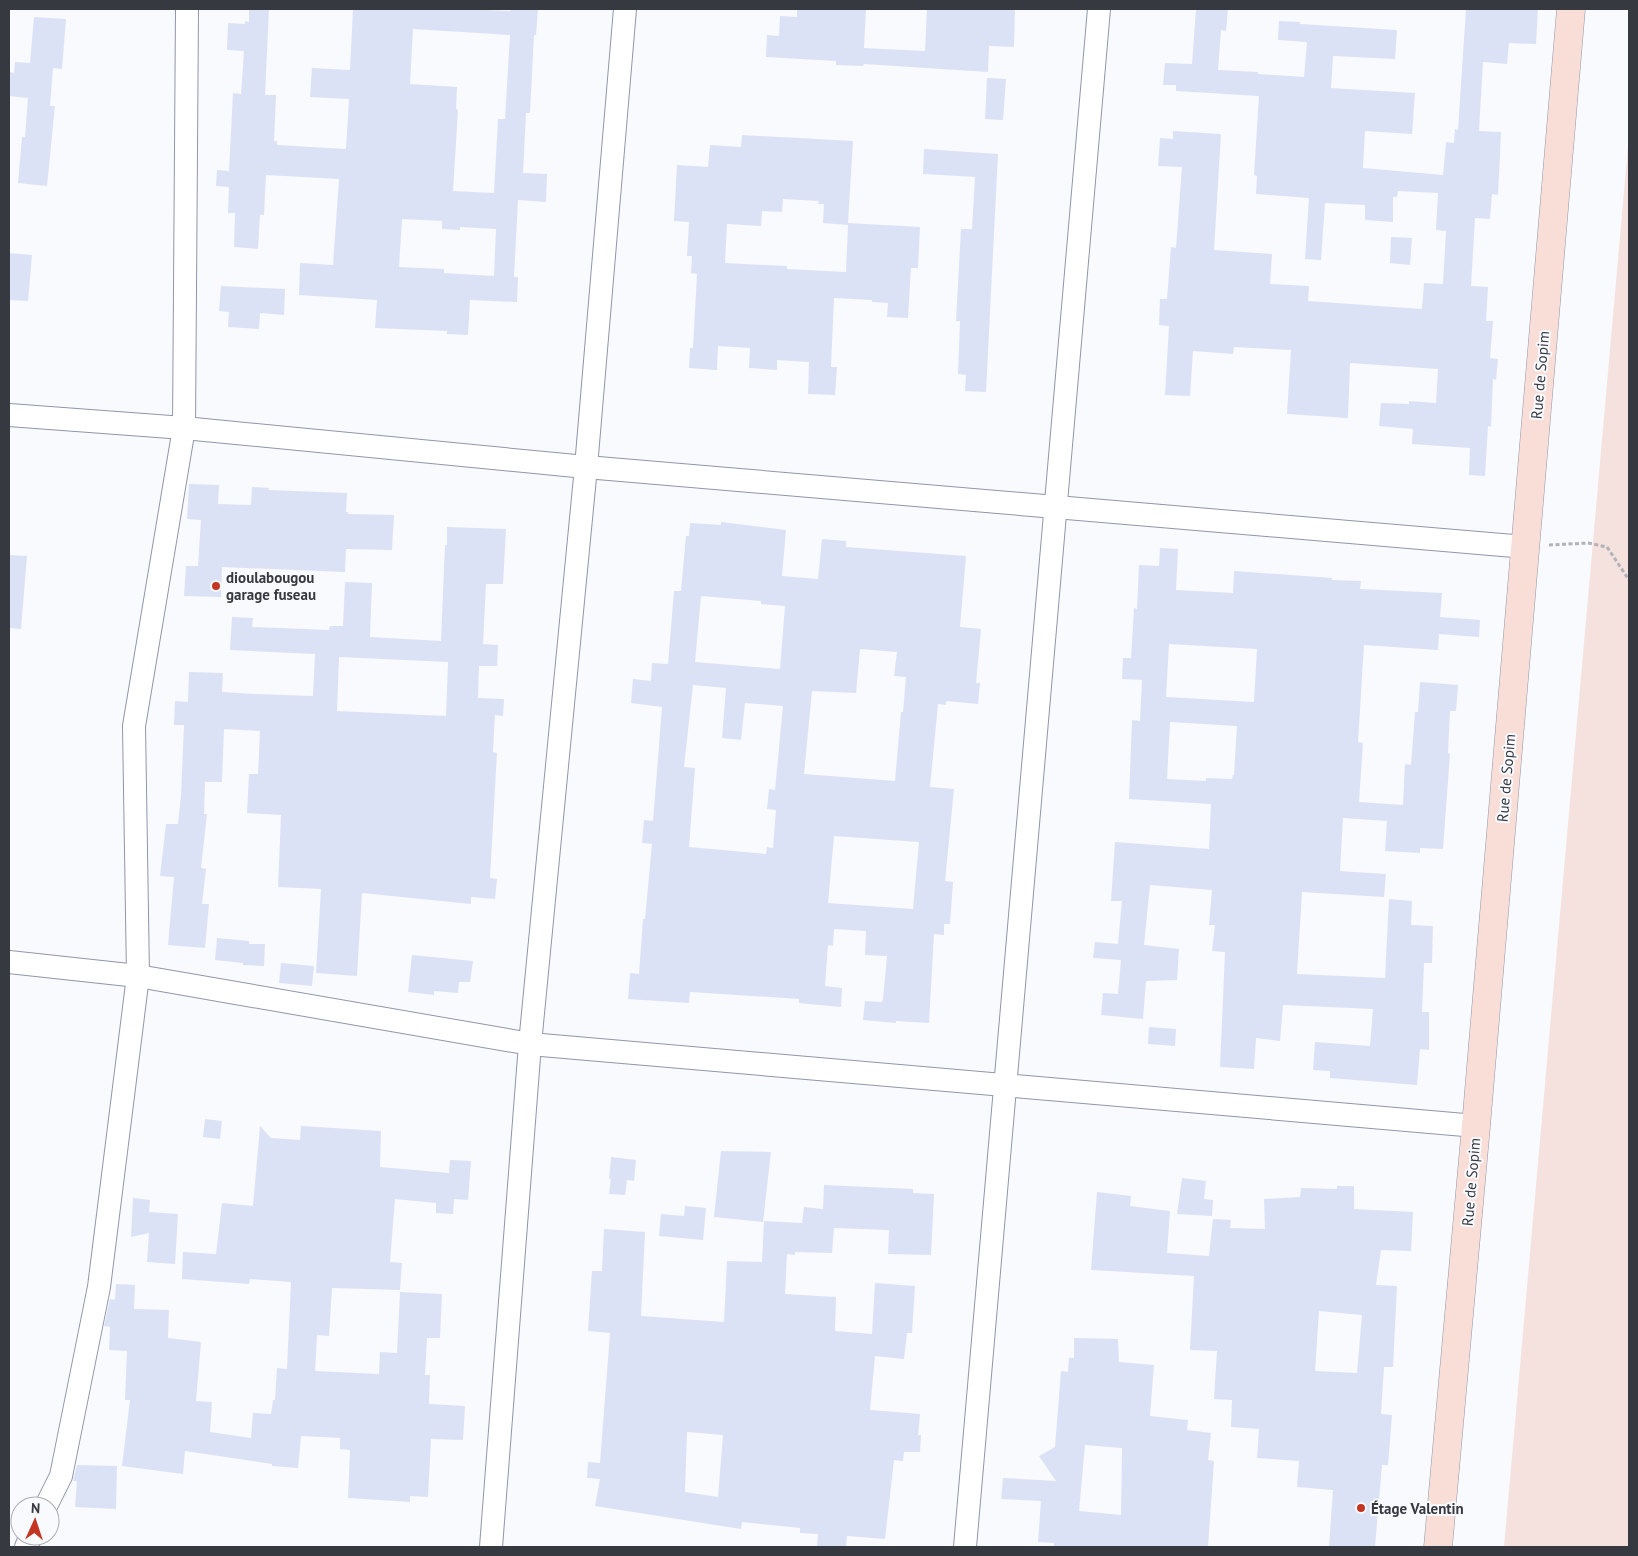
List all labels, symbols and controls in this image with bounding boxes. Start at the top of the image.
street label: Rue de Sopim [1527,330,1553,420]
place label: dioulabougou garage fuseau [226,568,316,604]
marker: dioulabougou garage fuseau [210,580,222,592]
street label: Rue de Sopim [1493,733,1519,823]
street label: Rue de Sopim [1458,1137,1484,1227]
north arrow [10,1496,60,1546]
text: N [31,1499,41,1517]
place label: Étage Valentin [1371,1499,1464,1518]
marker: Étage Valentin [1355,1502,1367,1514]

